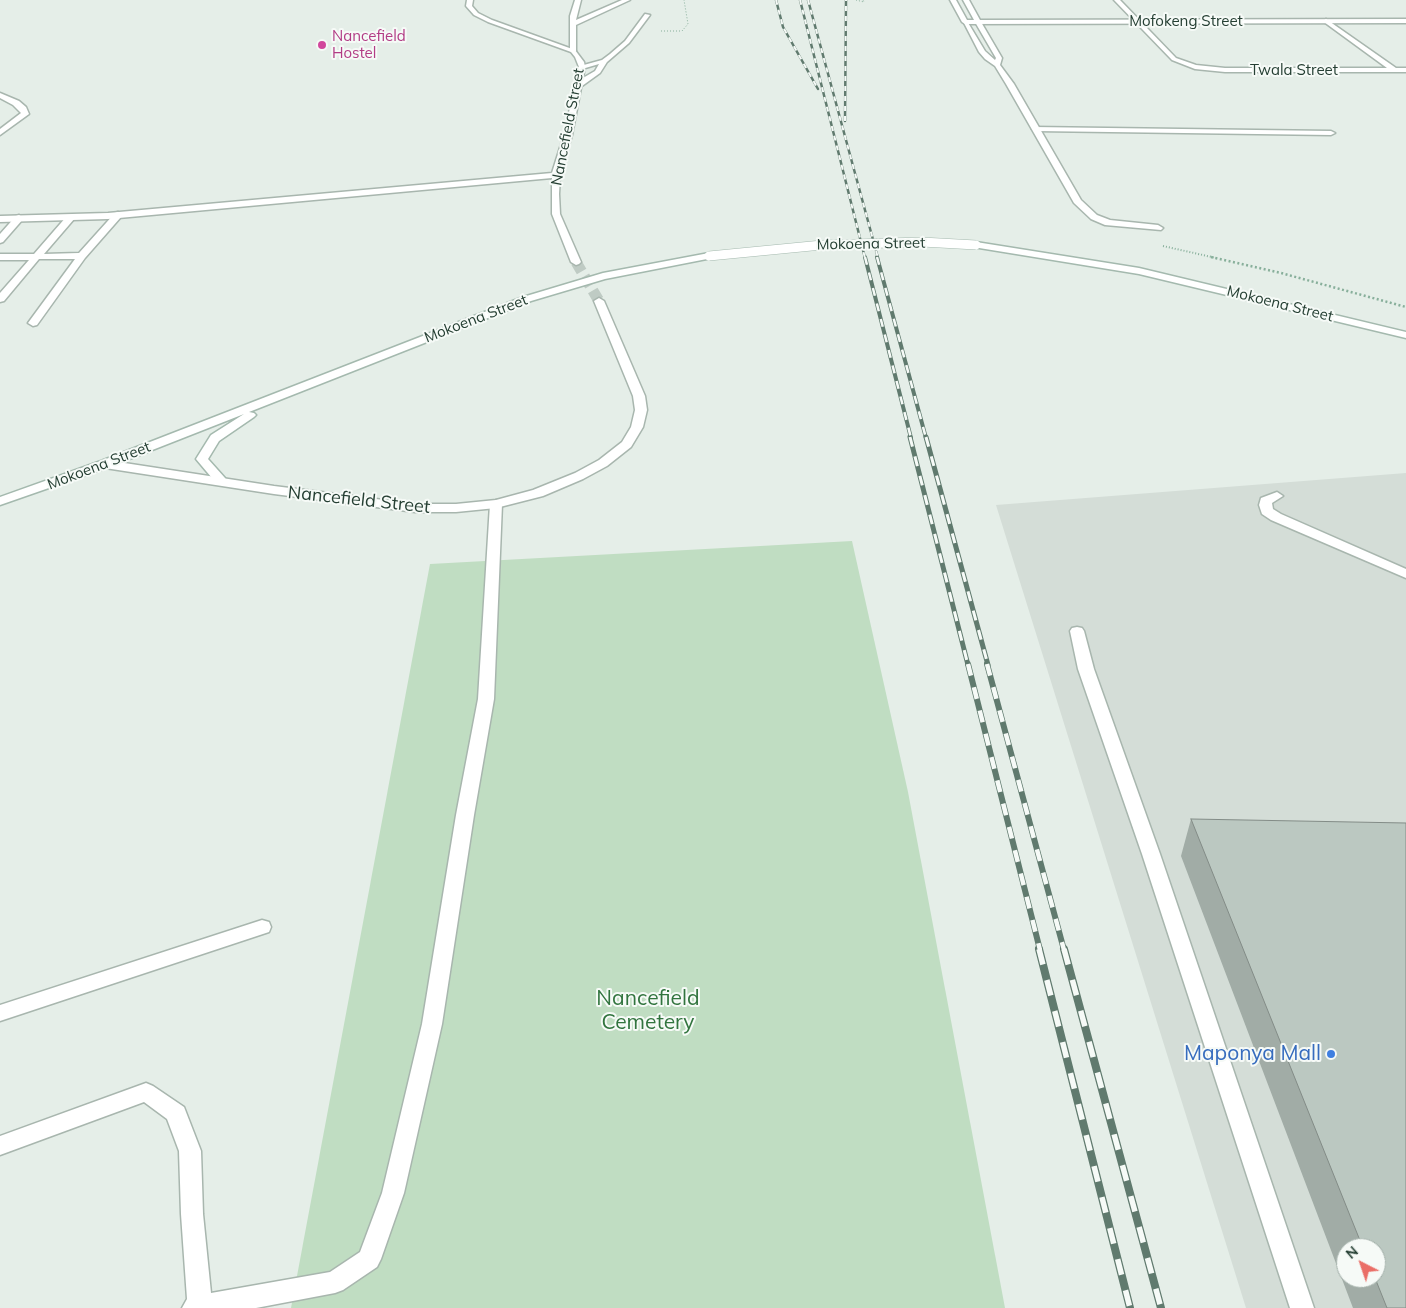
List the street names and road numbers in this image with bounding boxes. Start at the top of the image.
street label: Mofokeng Street [1129,12,1243,30]
street label: Twala Street [1250,61,1338,79]
street label: Nancefield Street [548,67,588,187]
street label: Mokoena Street [816,234,926,254]
street label: Mokoena Street [1225,282,1335,326]
street label: Mokoena Street [422,291,530,347]
street label: Mokoena Street [45,438,153,494]
street label: Nancefield Street [287,482,431,518]

